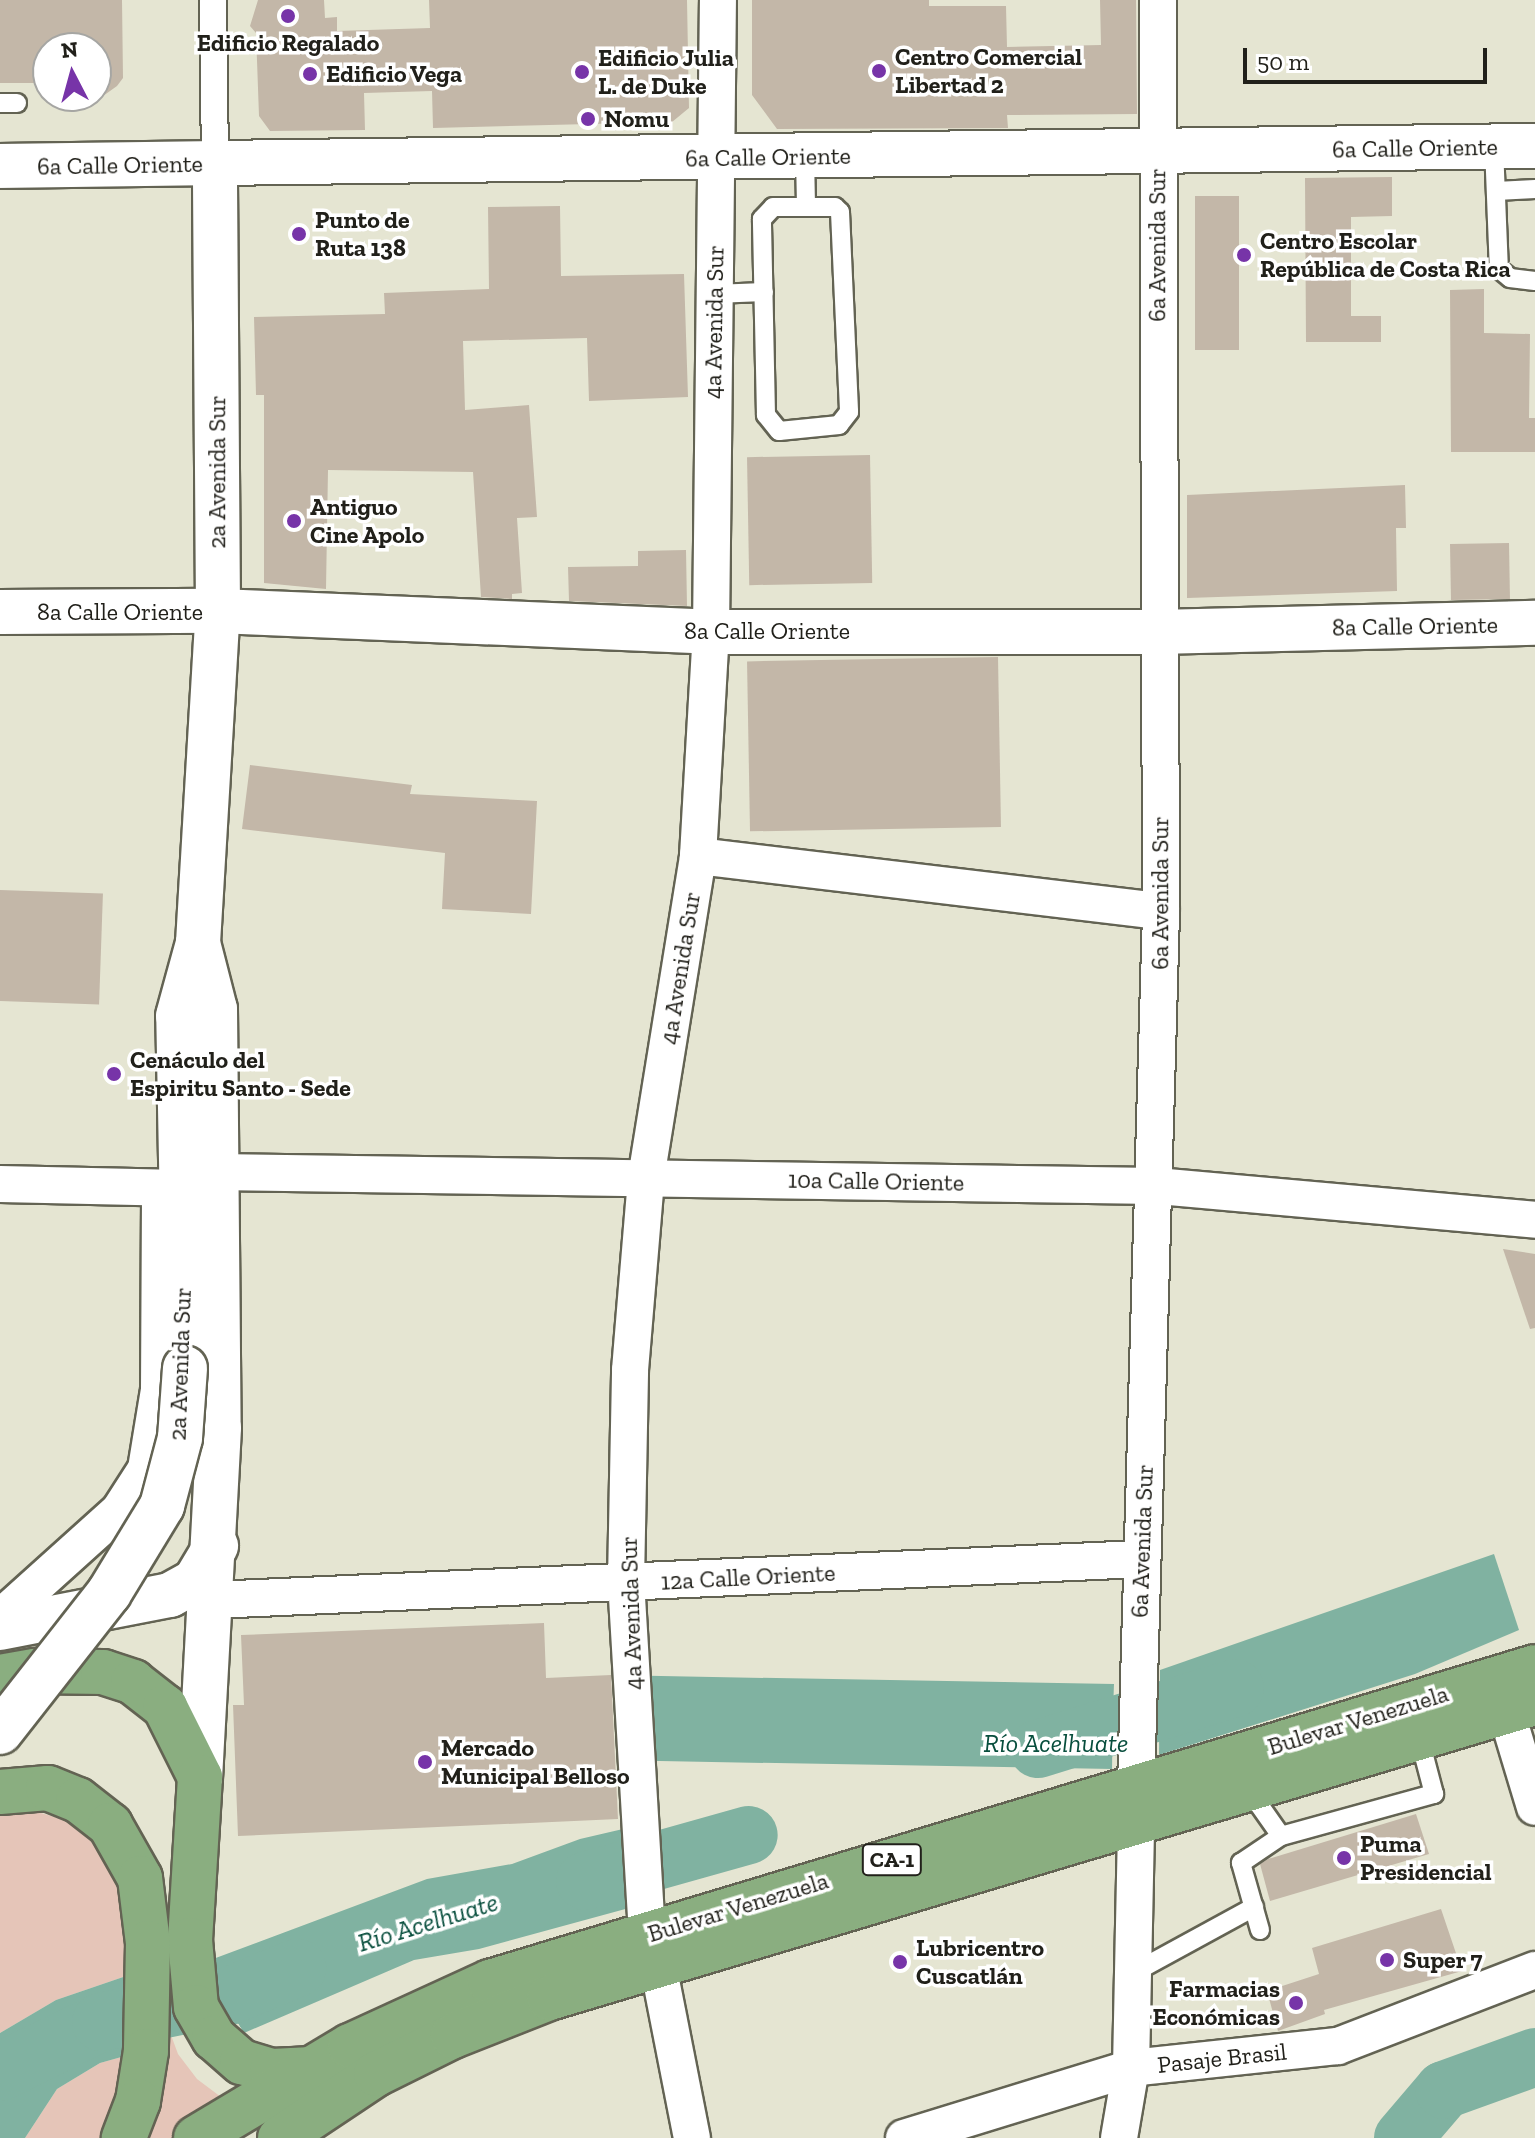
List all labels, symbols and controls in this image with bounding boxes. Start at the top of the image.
marker: Edificio Regalado [279,7,297,25]
place label: Edificio Regalado [197,29,379,57]
north arrow [32,32,112,112]
scale bar [1247,32,1491,82]
text: N [60,35,79,64]
place label: Centro Comercial Libertad 2 [895,43,1082,99]
place label: Edificio Julia L. de Duke [598,44,734,100]
text: 50 m [1257,47,1309,76]
place label: Edificio Vega [326,60,463,88]
marker: Centro Comercial Libertad 2 [870,62,888,80]
marker: Edificio Julia L. de Duke [573,63,591,81]
marker: Edificio Vega [301,65,319,83]
place label: Nomu [604,105,669,133]
marker: Nomu [579,110,597,128]
street label: 6a Calle Oriente [1332,132,1498,164]
street label: 6a Calle Oriente [685,141,851,173]
street label: 6a Calle Oriente [37,149,203,181]
street label: 6a Avenida Sur [1143,168,1171,322]
place label: Punto de Ruta 138 [315,206,409,262]
marker: Punto de Ruta 138 [290,225,308,243]
place label: Centro Escolar República de Costa Rica [1260,227,1511,283]
street label: 4a Avenida Sur [698,244,730,400]
marker: Centro Escolar República de Costa Rica [1235,246,1253,264]
street label: 2a Avenida Sur [203,395,231,549]
place label: Antiguo Cine Apolo [310,493,425,549]
marker: Antiguo Cine Apolo [285,512,303,530]
street label: 8a Calle Oriente [37,598,203,626]
street label: 8a Calle Oriente [1332,610,1498,642]
street label: 8a Calle Oriente [684,617,850,645]
street label: 6a Avenida Sur [1146,816,1174,970]
street label: 4a Avenida Sur [654,889,706,1047]
place label: Cenáculo del Espiritu Santo - Sede [130,1046,351,1102]
marker: Cenáculo del Espiritu Santo - Sede [105,1065,123,1083]
street label: 10a Calle Oriente [788,1165,964,1197]
street label: 2a Avenida Sur [163,1287,197,1441]
street label: 6a Avenida Sur [1125,1463,1159,1619]
street label: 4a Avenida Sur [614,1535,648,1691]
street label: 12a Calle Oriente [660,1558,836,1596]
street label: Bulevar Venezuela [1264,1679,1452,1761]
water label: Río Acelhuate [983,1728,1129,1760]
place label: Mercado Municipal Belloso [441,1734,630,1790]
marker: Mercado Municipal Belloso [416,1753,434,1771]
place label: Puma Presidencial [1360,1830,1492,1886]
road number: CA-1 [860,1842,924,1878]
marker: Puma Presidencial [1335,1849,1353,1867]
street label: Bulevar Venezuela [644,1866,832,1948]
water label: Río Acelhuate [354,1887,502,1959]
place label: Lubricentro Cuscatlán [916,1934,1044,1990]
place label: Super 7 [1403,1946,1483,1974]
marker: Super 7 [1378,1951,1396,1969]
marker: Lubricentro Cuscatlán [891,1953,909,1971]
place label: Farmacias Económicas [1152,1975,1280,2031]
marker: Farmacias Económicas [1287,1994,1305,2012]
street label: Pasaje Brasil [1156,2037,1288,2079]

